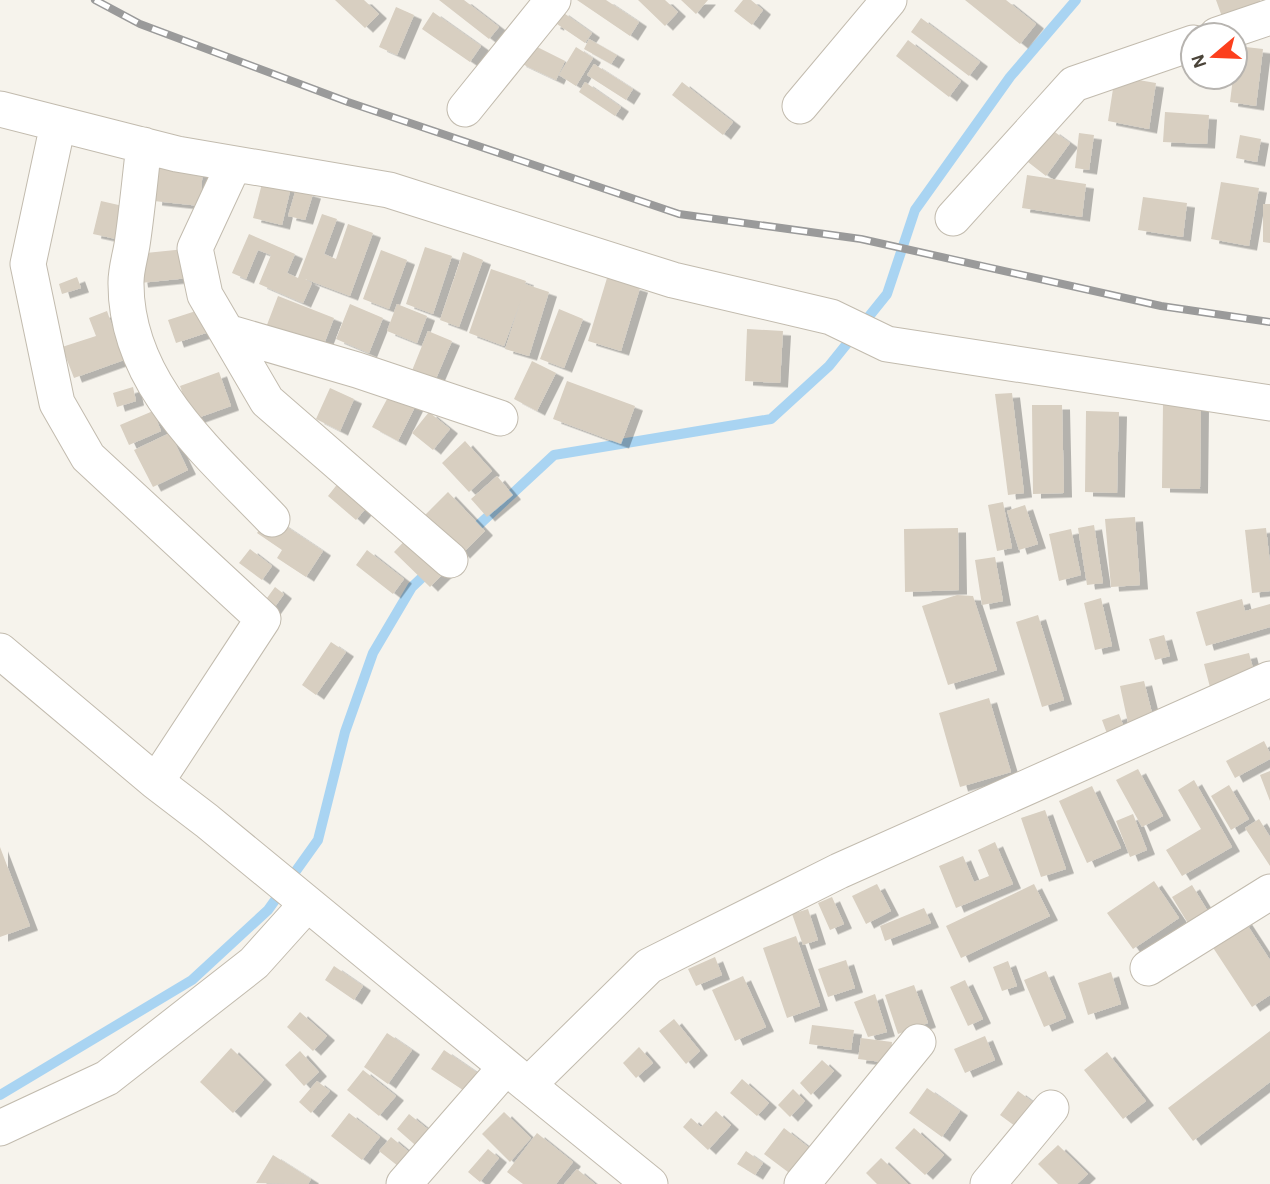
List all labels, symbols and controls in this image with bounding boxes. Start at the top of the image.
north arrow [1179,21,1249,91]
text: N [1188,52,1210,70]

